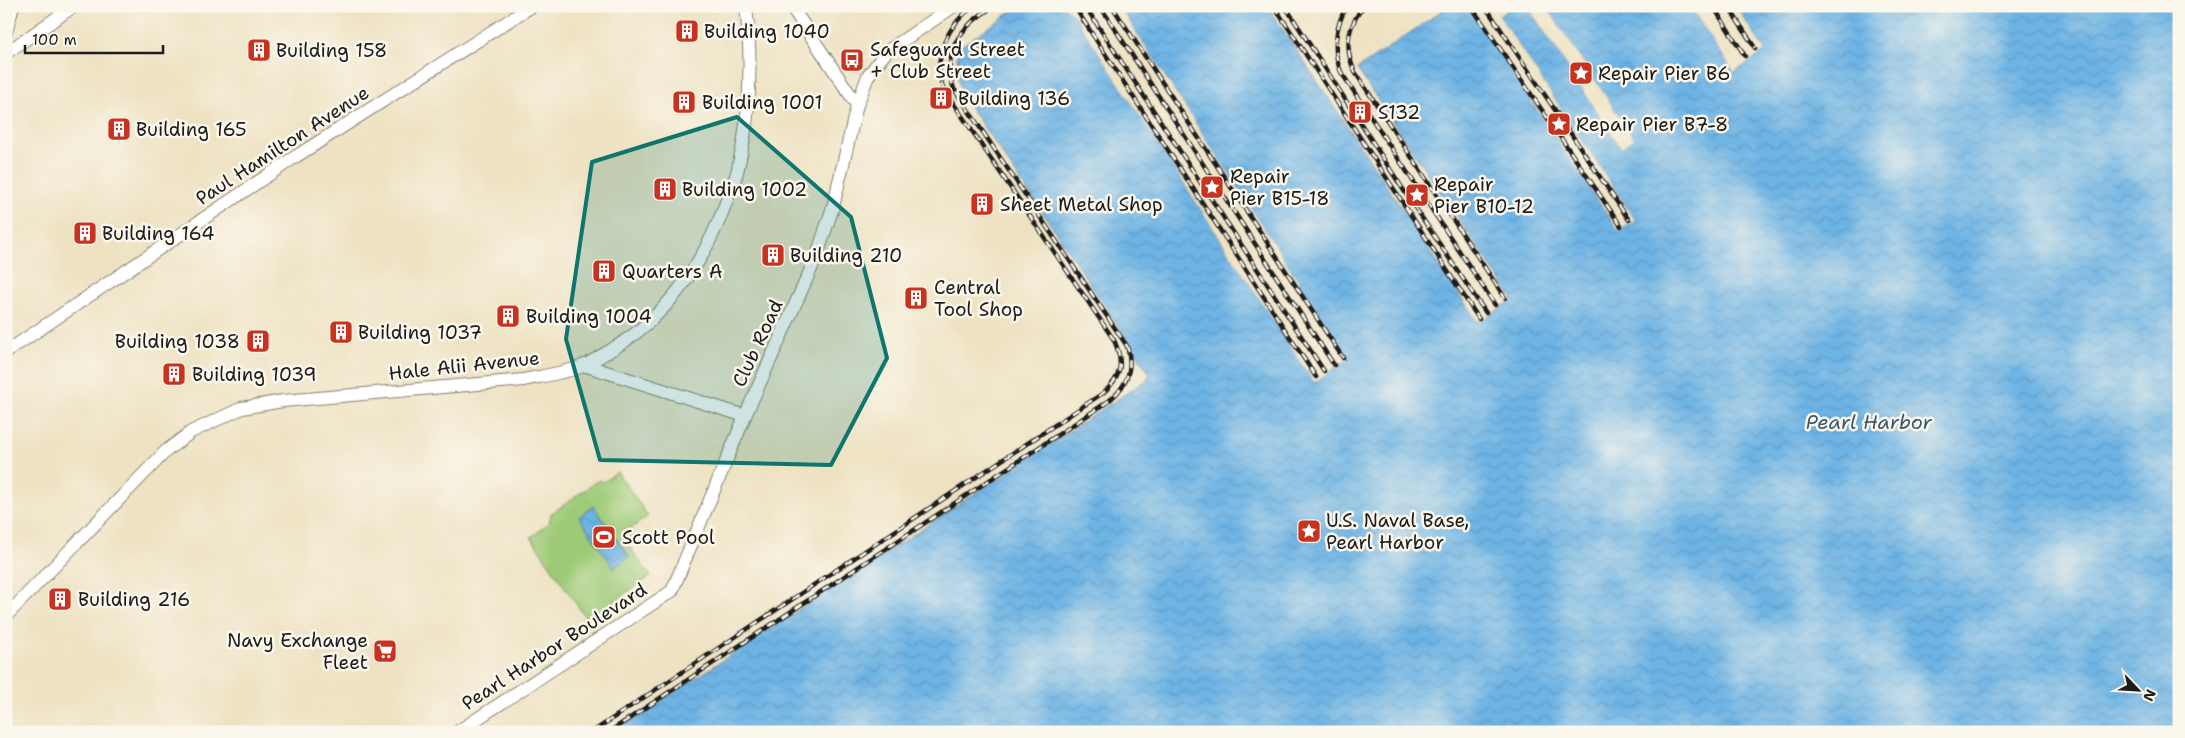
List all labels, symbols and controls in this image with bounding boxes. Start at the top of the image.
building icon: Building 1040 [674,18,700,44]
place label: Building 1040 [704,19,830,44]
scale bar [25,22,162,54]
text: 100 m [32,30,77,50]
building icon: Building 158 [246,37,272,63]
place label: Safeguard Street + Club Street [870,37,1025,84]
place label: Building 158 [276,38,387,63]
bus stop icon: Safeguard Street + Club Street [839,47,865,73]
place icon: Repair Pier B6 [1568,60,1594,86]
place label: Repair Pier B6 [1598,61,1731,86]
street label: Paul Hamilton Avenue [191,80,374,211]
building icon: Building 136 [928,85,954,111]
place label: Building 136 [958,86,1070,111]
building icon: Building 1001 [671,89,697,115]
place label: Building 1001 [702,90,823,115]
building icon: S132 [1347,99,1373,125]
place label: S132 [1378,100,1420,125]
place icon: Repair Pier B7-8 [1546,111,1572,137]
place label: Repair Pier B7-8 [1576,112,1728,137]
building icon: Building 165 [106,116,132,142]
place label: Building 165 [136,117,247,142]
place label: Repair Pier B15-18 [1230,164,1330,211]
place label: Repair Pier B10-12 [1434,172,1534,219]
place icon: Repair Pier B15-18 [1199,174,1225,200]
building icon: Building 1002 [652,176,678,202]
place label: Building 1002 [682,177,807,202]
place icon: Repair Pier B10-12 [1404,182,1430,208]
building icon: Sheet Metal Shop [969,191,995,217]
place label: Sheet Metal Shop [1000,192,1163,217]
building icon: Building 164 [72,220,98,246]
place label: Building 164 [102,221,215,246]
building icon: Building 210 [760,242,786,268]
place label: Building 210 [790,243,902,268]
building icon: Quarters A [591,258,617,284]
place label: Quarters A [622,259,723,284]
place label: Central Tool Shop [934,275,1023,322]
building icon: Central Tool Shop [903,285,929,311]
street label: Club Road [726,296,788,391]
building icon: Building 1004 [495,303,521,329]
place label: Building 1004 [526,304,652,329]
building icon: Building 1037 [328,319,354,345]
place label: Building 1037 [358,320,482,345]
building icon: Building 1038 [245,328,271,354]
place label: Building 1038 [115,329,240,354]
street label: Hale Alii Avenue [387,345,541,386]
building icon: Building 1039 [161,361,187,387]
place label: Building 1039 [192,362,317,387]
water label: Pearl Harbor [1806,409,1933,435]
place label: U.S. Naval Base, Pearl Harbor [1326,508,1469,555]
place icon: U.S. Naval Base, Pearl Harbor [1296,518,1322,544]
sports icon: Scott Pool [591,524,617,550]
place label: Scott Pool [622,525,715,550]
street label: Pearl Harbor Boulevard [457,577,652,716]
building icon: Building 216 [47,586,73,612]
place label: Building 216 [78,587,190,612]
place label: Navy Exchange Fleet [227,628,368,675]
supermarket icon: Navy Exchange Fleet [372,638,398,664]
north arrow [2112,666,2162,716]
text: N [2139,687,2160,704]

